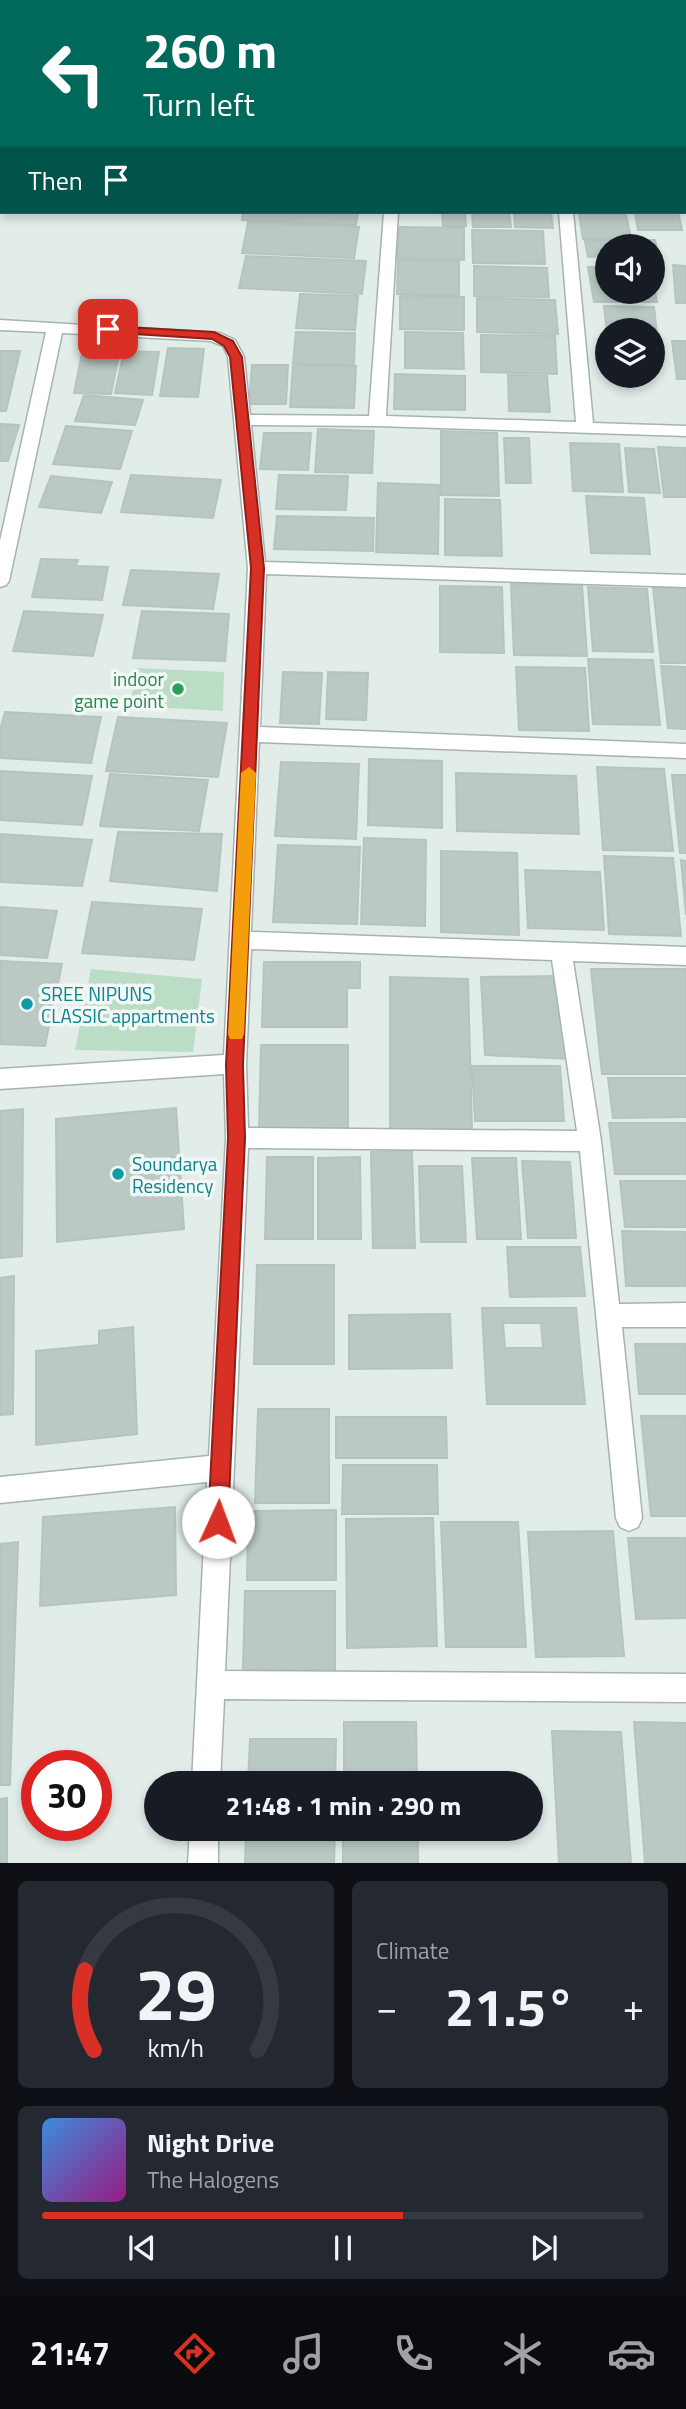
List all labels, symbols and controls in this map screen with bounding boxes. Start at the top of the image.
text: 260 m [143,12,277,87]
icon: left [28,28,119,119]
text: Turn left [143,80,255,128]
text: Then [28,161,83,200]
icon: arrive [97,161,135,199]
map controls [595,234,665,388]
button: sound [595,234,665,304]
pin [78,299,138,359]
icon: arrive [89,310,127,348]
button: layers [595,318,665,388]
place label: indoor game point [74,664,164,715]
marker: indoor game point [170,681,186,697]
place label: SREE NIPUNS CLASSIC appartments [41,979,215,1030]
marker: SREE NIPUNS CLASSIC appartments [19,996,35,1012]
place label: Soundarya Residency [132,1149,218,1200]
marker: Soundarya Residency [110,1166,126,1182]
position arrow [181,1485,255,1559]
speed limit sign: 30 [21,1750,112,1841]
text: 21:48 · 1 min · 290 m [226,1786,461,1825]
text: Climate [376,1933,449,1968]
text: 29 [135,1939,217,2049]
text: 21.5° [445,1967,575,2046]
text: − [376,1978,397,2036]
text: + [623,1978,644,2036]
text: km/h [148,2029,204,2067]
text: Night Drive [147,2123,274,2162]
text: The Halogens [147,2162,279,2197]
icon: previous [123,2229,161,2267]
icon: pause [324,2229,362,2267]
icon: next [525,2229,563,2267]
text: 21:47 [30,2329,110,2377]
icon: directions [170,2329,219,2378]
icon: music [279,2329,328,2378]
icon: phone [389,2329,438,2378]
icon: climate [498,2329,547,2378]
icon: car [607,2329,656,2378]

